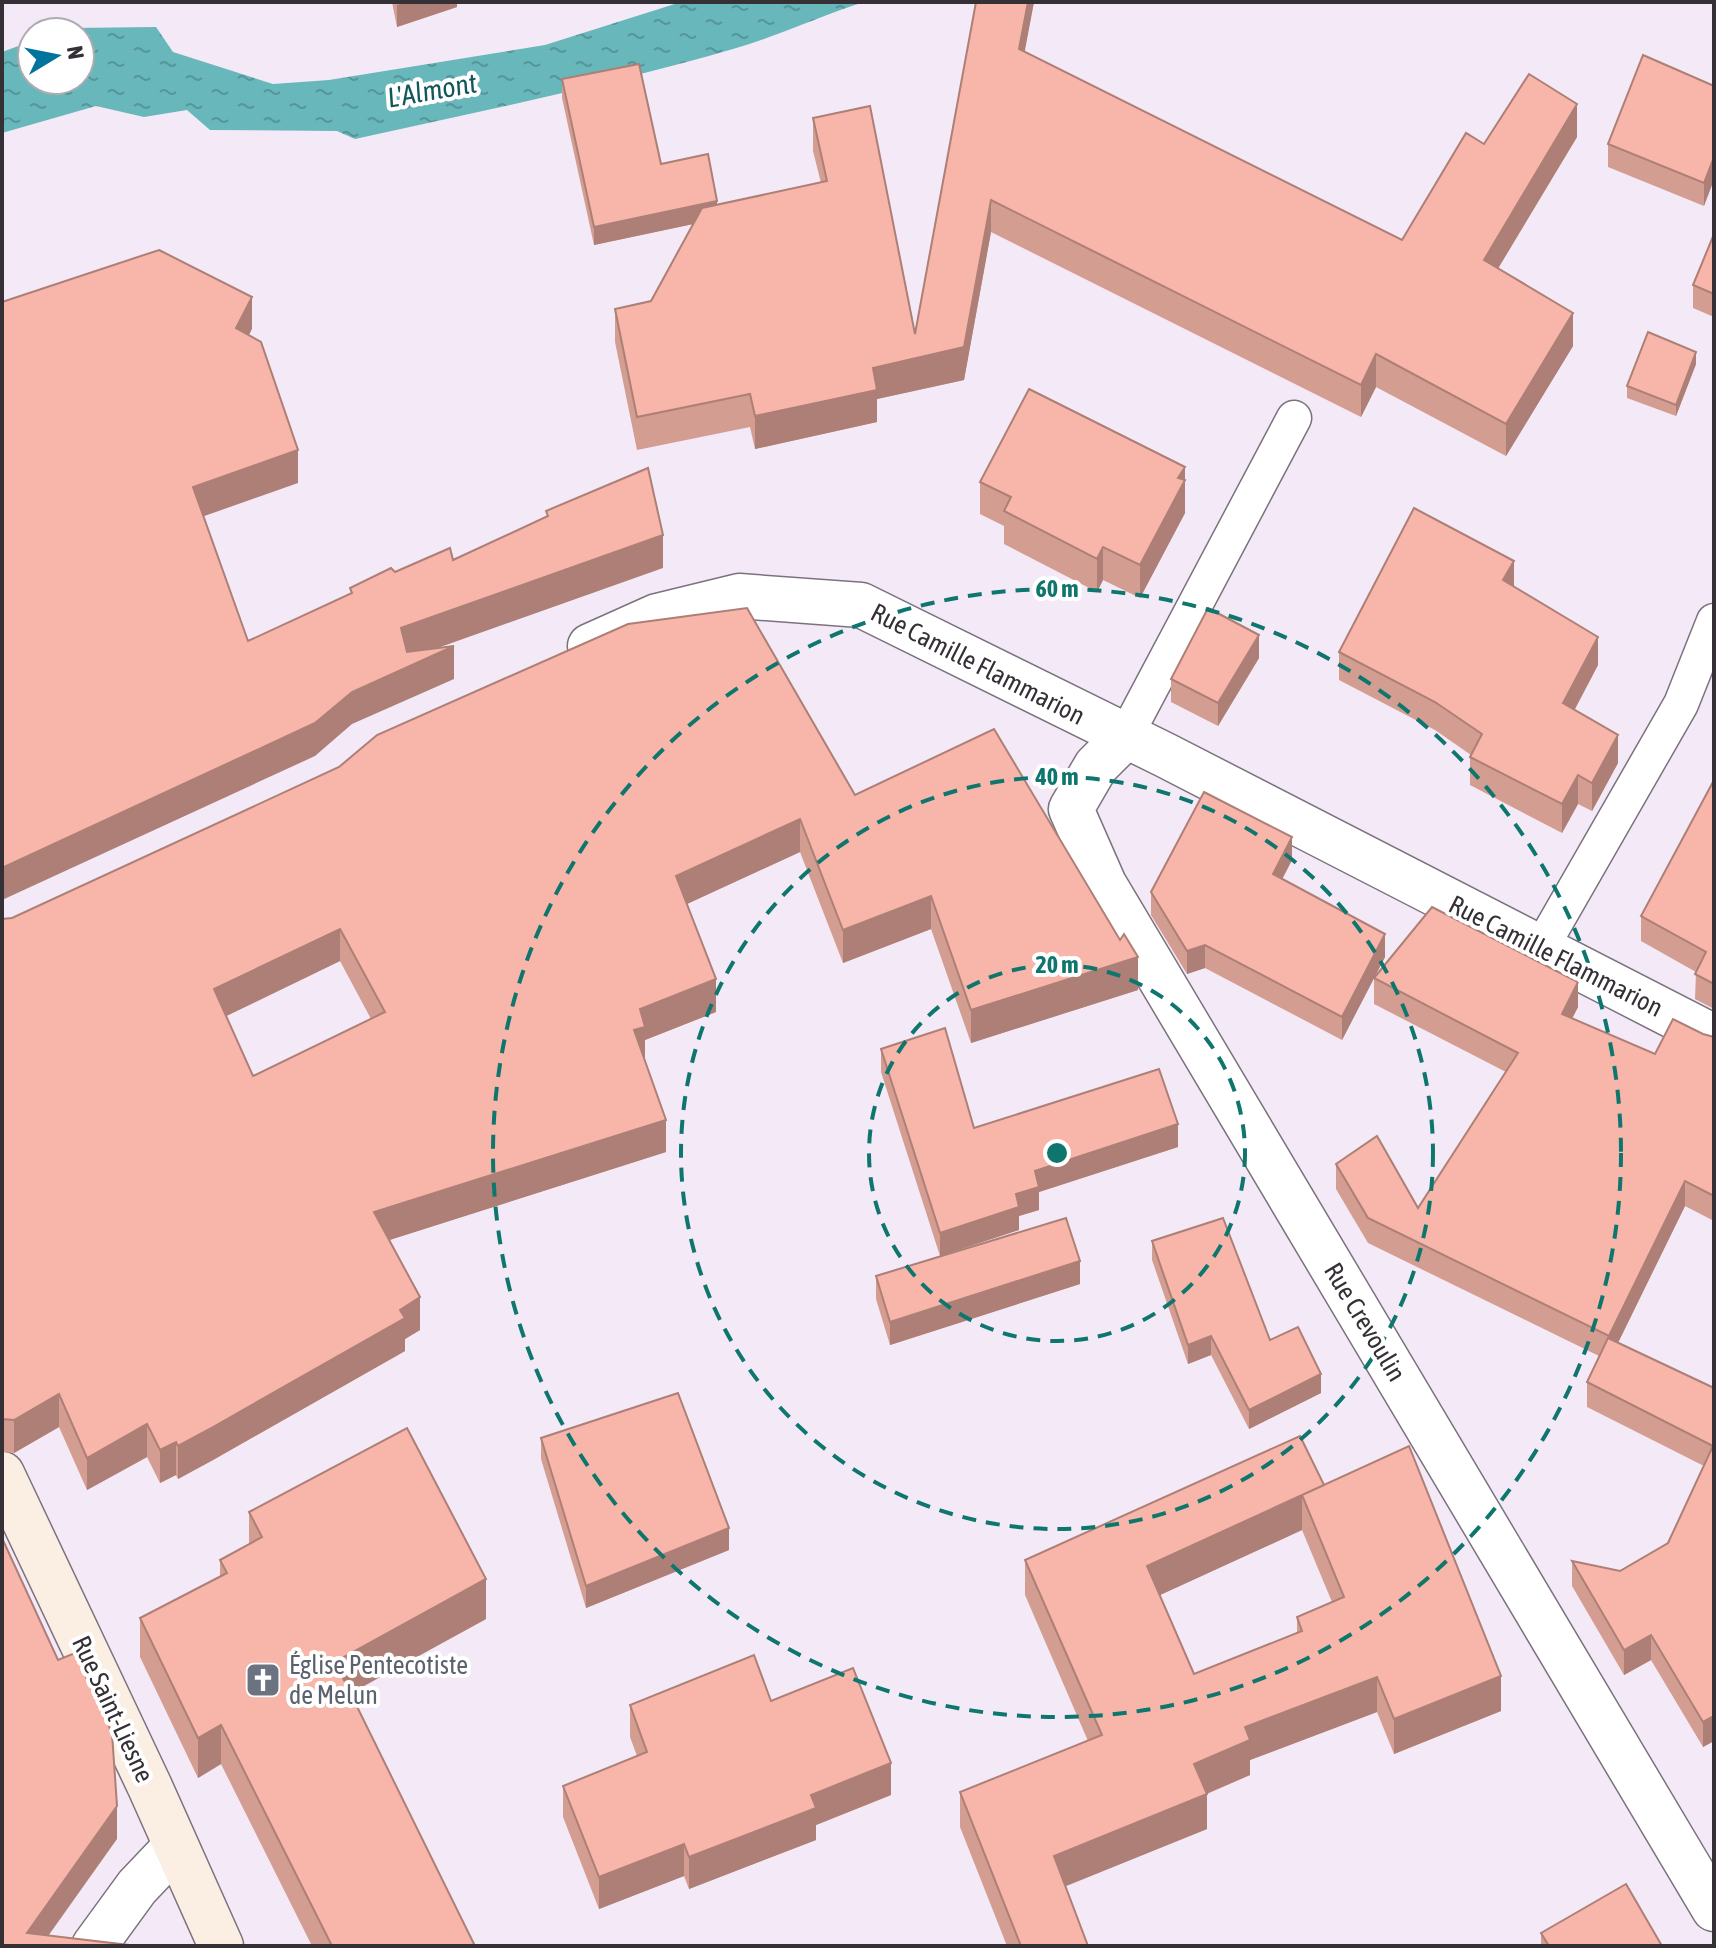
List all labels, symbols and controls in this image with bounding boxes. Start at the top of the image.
north arrow [16,16,96,96]
text: N [62,44,90,61]
water label: L'Almont [385,66,479,114]
text: 60 m [1035,575,1079,602]
street label: Rue Camille Flammarion [866,597,1090,731]
text: 40 m [1034,763,1079,790]
street label: Rue Camille Flammarion [1444,889,1668,1023]
text: 20 m [1035,951,1079,978]
centre of rings [1043,1139,1071,1167]
street label: Rue Crevoulin [1318,1257,1412,1387]
street label: Rue Saint-Liesne [66,1631,160,1787]
place label: Église Pentecotiste de Melun [289,1650,468,1710]
church icon: Église Pentecotiste de Melun [244,1661,282,1699]

